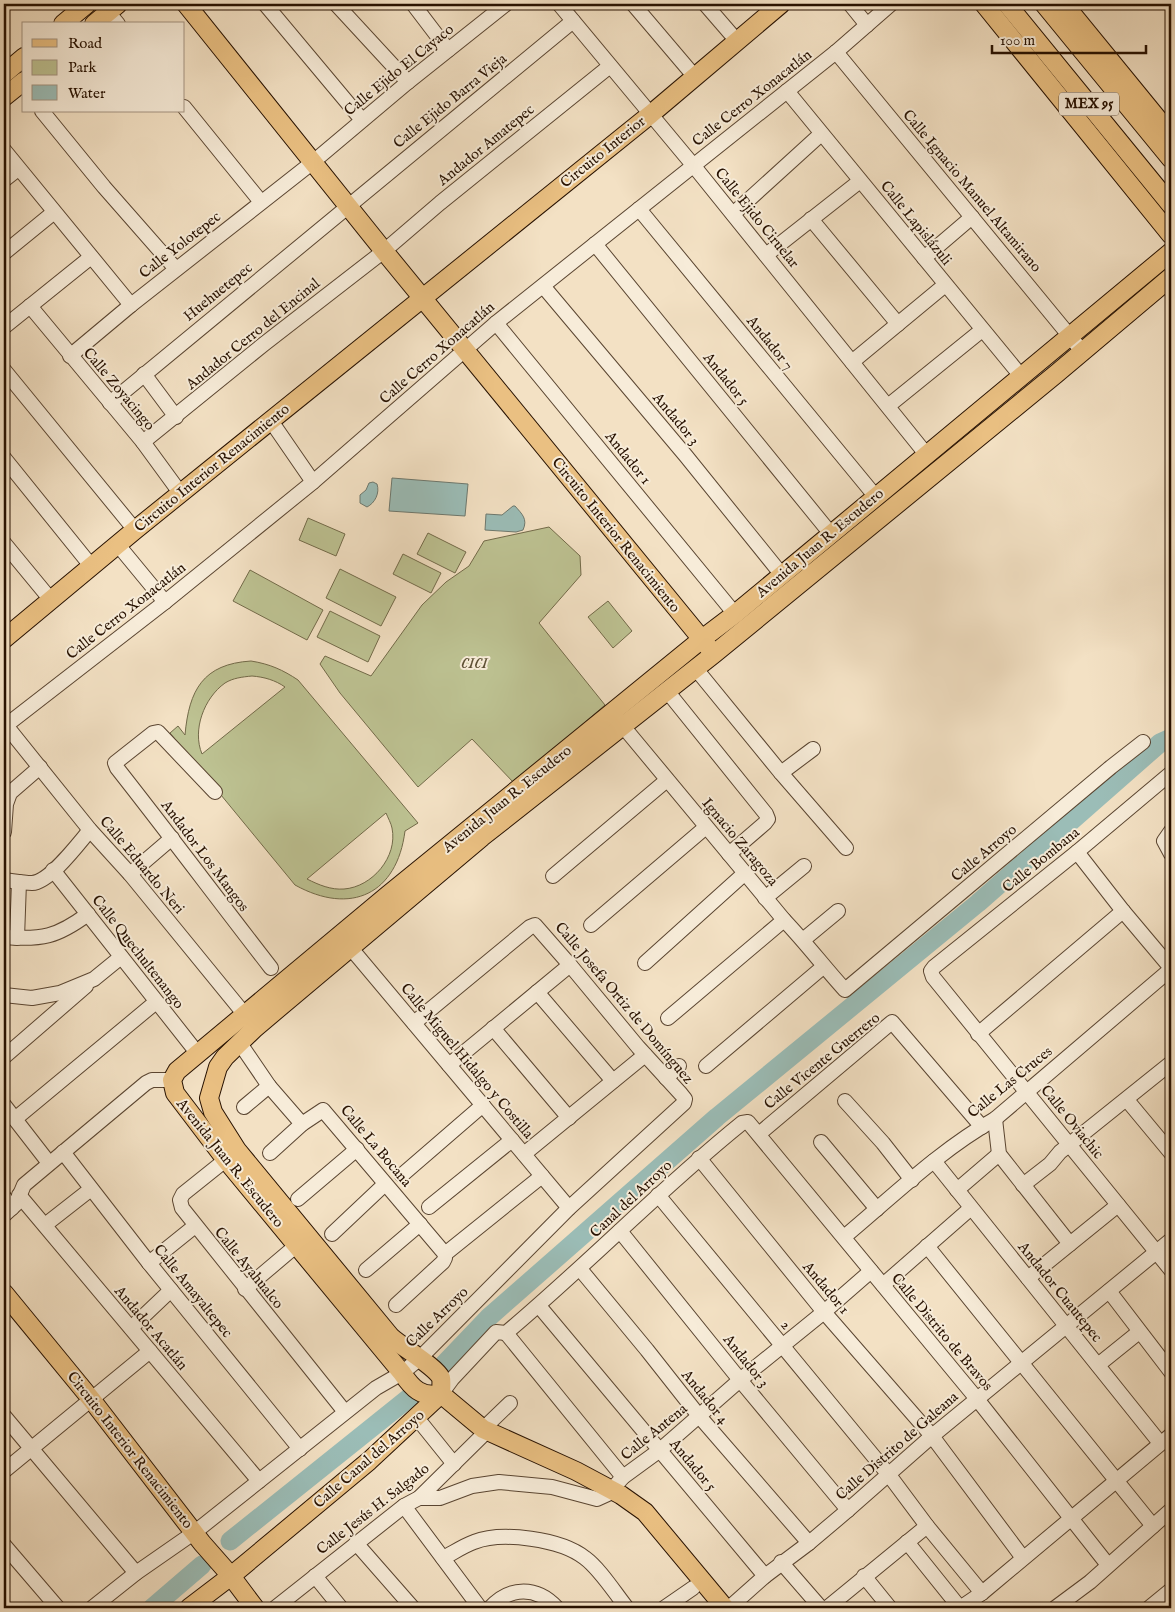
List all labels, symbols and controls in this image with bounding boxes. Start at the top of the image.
street label: Calle Ejido El Cayaco [340,20,458,120]
legend [22,22,185,112]
scale bar [992,22,1146,54]
text: 100 m [1000,31,1036,50]
text: Road [68,34,103,53]
street label: Calle Cerro Xonacatlán [688,45,816,151]
street label: Calle Ejido Barra Vieja [389,49,511,153]
text: Park [68,58,98,77]
text: Water [68,84,106,103]
road number: MEX 95 [1059,92,1119,116]
street label: Andador Amatepec [433,100,538,190]
street label: Calle Ignacio Manuel Altamirano [898,106,1046,276]
street label: Circuito Interior [557,112,650,192]
street label: Calle Ejido Ciruelar [711,164,804,272]
street label: Calle Lapislázuli [876,177,956,269]
street label: Calle Yolotepec [135,207,225,283]
street label: Huehuetepec [180,258,256,326]
street label: Andador Cerro del Encinal [181,273,325,395]
street label: Calle Cerro Xonacatlán [375,298,499,408]
street label: Andador 7 [742,311,798,374]
street label: Calle Zoyacingo [79,344,159,434]
street label: Andador 5 [698,348,754,410]
street label: Andador 3 [648,388,704,449]
street label: Circuito Interior Renacimiento [131,399,293,537]
street label: Andador 1 [600,427,655,488]
street label: Circuito Interior Renacimiento [547,454,685,616]
street label: Avenida Juan R. Escudero [752,484,888,603]
street label: Calle Cerro Xonacatlán [62,558,190,664]
park label: CICI [461,654,488,673]
street label: Avenida Juan R. Escudero [438,741,575,858]
street label: Ignacio Zaragoza [698,794,783,890]
street label: Andador Los Mangos [156,796,253,916]
street label: Calle Eduardo Neri [96,812,188,918]
street label: Calle Arroyo [947,820,1021,886]
street label: Calle Bombana [998,823,1084,897]
street label: Calle Quechultenango [88,891,188,1013]
street label: Calle Josefa Ortiz de Domínguez [551,918,697,1088]
street label: Calle Miguel Hidalgo y Costilla [396,979,538,1143]
street label: Calle Vicente Guerrero [760,1008,884,1114]
street label: Calle Las Cruces [964,1042,1056,1122]
street label: Calle Oviachic [1036,1081,1108,1163]
street label: Avenida Juan R. Escudero [171,1094,288,1231]
street label: Calle La Bocana [336,1101,416,1191]
street label: Canal del Arroyo [586,1156,676,1242]
street label: Calle Ayahualco [210,1223,288,1313]
street label: Andador Cuautepec [1013,1237,1106,1346]
street label: Calle Amayaltepec [149,1240,237,1342]
street label: Andador 1 [798,1257,854,1318]
street label: Calle Distrito de Bravos [887,1269,997,1395]
street label: Andador Acatlán [110,1281,192,1374]
street label: Calle Arroyo [402,1282,472,1352]
street label: 2 [776,1316,796,1334]
street label: Andador 3 [718,1330,773,1391]
street label: Andador 4 [677,1365,733,1429]
street label: Circuito Interior Renacimiento [63,1368,197,1532]
street label: Calle Distrito de Galeana [832,1387,963,1504]
street label: Calle Antena [617,1399,692,1465]
street label: Calle Canal del Arroyo [310,1406,428,1512]
street label: Andador 5 [665,1434,721,1496]
street label: Calle Jesús H. Salgado [313,1459,433,1559]

